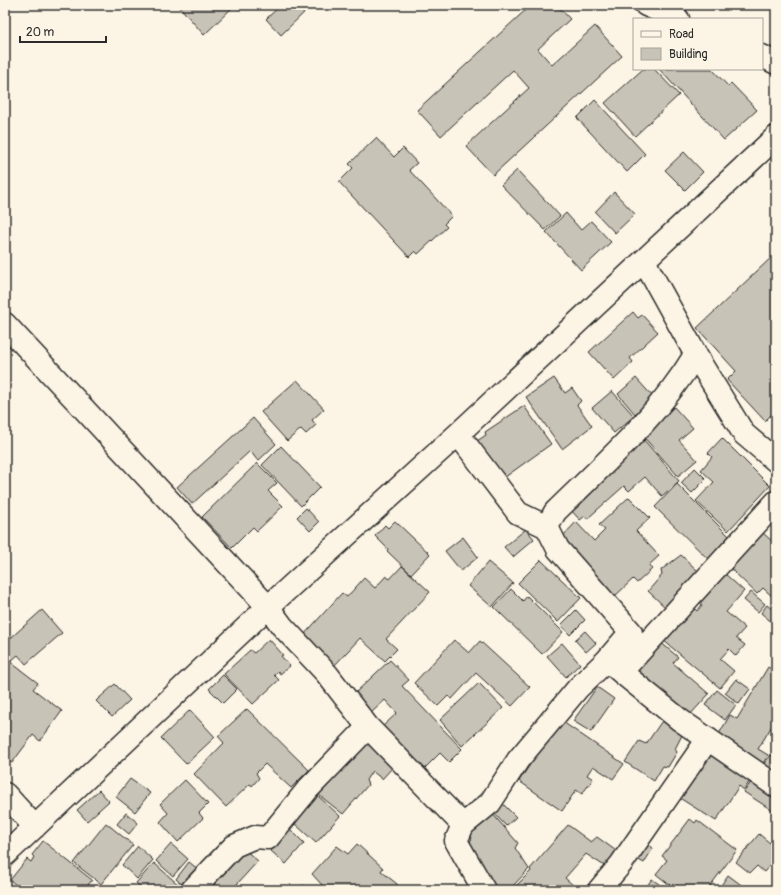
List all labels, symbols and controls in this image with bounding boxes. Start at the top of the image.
scale bar [20,18,106,44]
legend [633,18,763,70]
text: 20 m [26,25,55,40]
text: Road [669,27,694,42]
text: Building [669,47,708,62]

